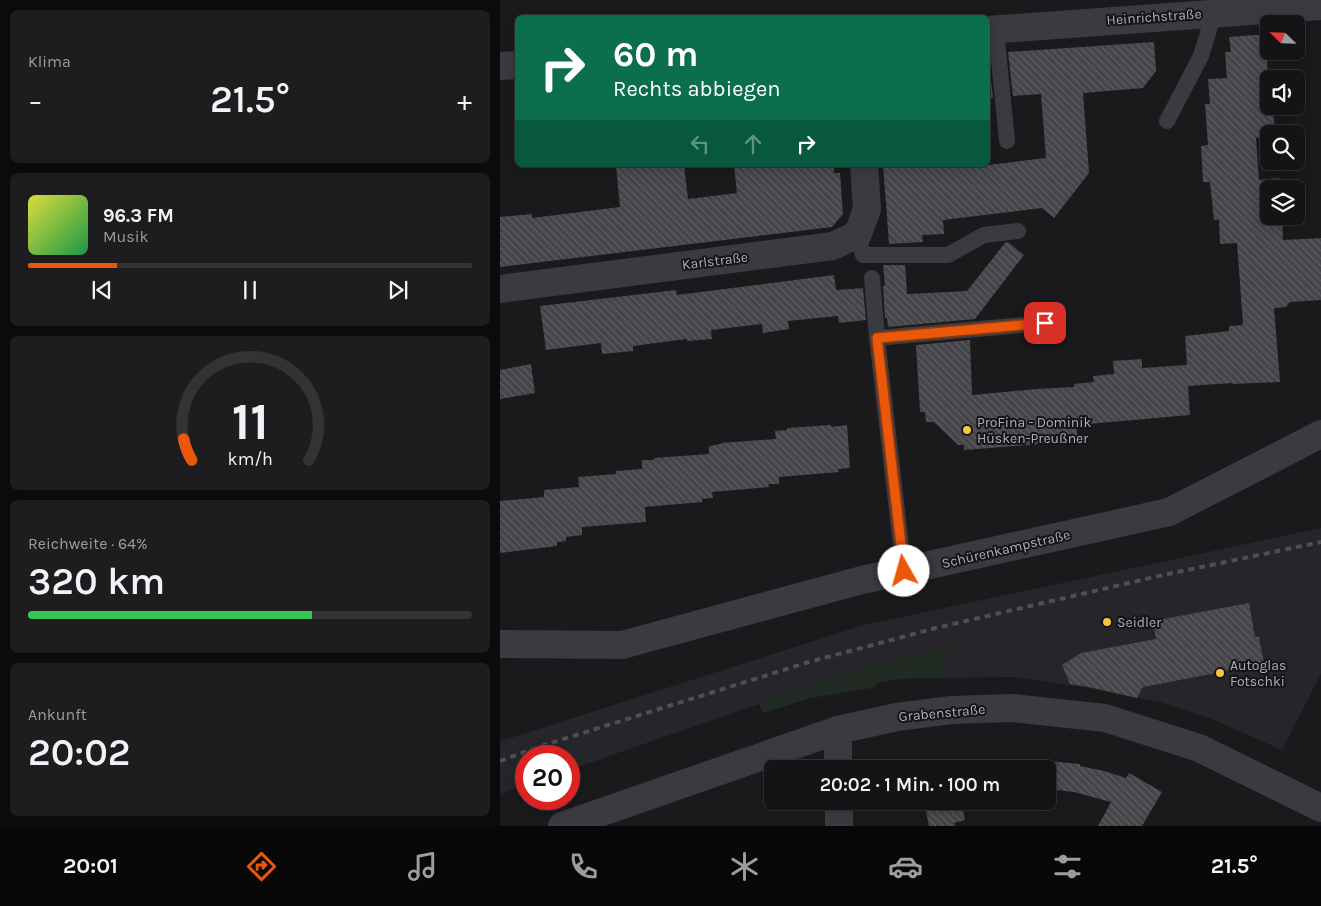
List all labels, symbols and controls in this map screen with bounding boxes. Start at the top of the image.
street label: Heinrichstraße [1106,5,1202,29]
north arrow [1260,15,1305,60]
map controls [1260,15,1305,225]
text: 60 m [613,34,698,75]
icon: right [530,35,595,100]
text: Klima [28,52,71,71]
button: sound [1260,70,1305,115]
text: Rechts abbiegen [613,76,781,102]
text: 21.5° [210,77,290,122]
text: − [28,84,43,117]
text: + [457,84,472,117]
button: search [1260,125,1305,170]
icon: left [686,130,714,158]
icon: ahead [739,130,767,158]
icon: right [792,130,820,158]
button: layers [1260,180,1305,225]
text: 96.3 FM [103,205,174,227]
text: Musik [103,227,148,246]
street label: Karlstraße [681,249,749,273]
icon: previous [88,276,116,304]
icon: pause [236,276,264,304]
icon: next [384,276,412,304]
pin [1024,302,1066,344]
icon: arrive [1031,309,1059,337]
text: 11 [231,391,269,452]
place label: ProFina - Dominik Hüsken-Preußner [977,414,1091,447]
marker: ProFina - Dominik Hüsken-Preußner [961,424,973,436]
text: km/h [227,449,273,470]
street label: Schürenkampstraße [940,526,1072,572]
text: Reichweite · 64% [28,534,148,553]
position arrow [877,544,929,596]
text: 320 km [28,559,165,604]
place label: Seidler [1117,614,1162,631]
marker: Seidler [1101,616,1113,628]
place label: Autoglas Fotschki [1230,657,1286,690]
marker: Autoglas Fotschki [1214,667,1226,679]
street label: Grabenstraße [898,701,986,725]
text: Ankunft [28,705,87,724]
text: 20:02 [28,730,131,775]
speed limit sign: 20 [515,745,580,810]
text: 20:02 · 1 Min. · 100 m [820,774,1000,796]
icon: directions [244,849,279,884]
icon: music [405,849,440,884]
icon: phone [566,849,601,884]
icon: climate [727,849,762,884]
icon: car [888,849,923,884]
icon: filters [1050,849,1085,884]
text: 20:01 [63,853,118,879]
text: 21.5° [1211,853,1258,879]

